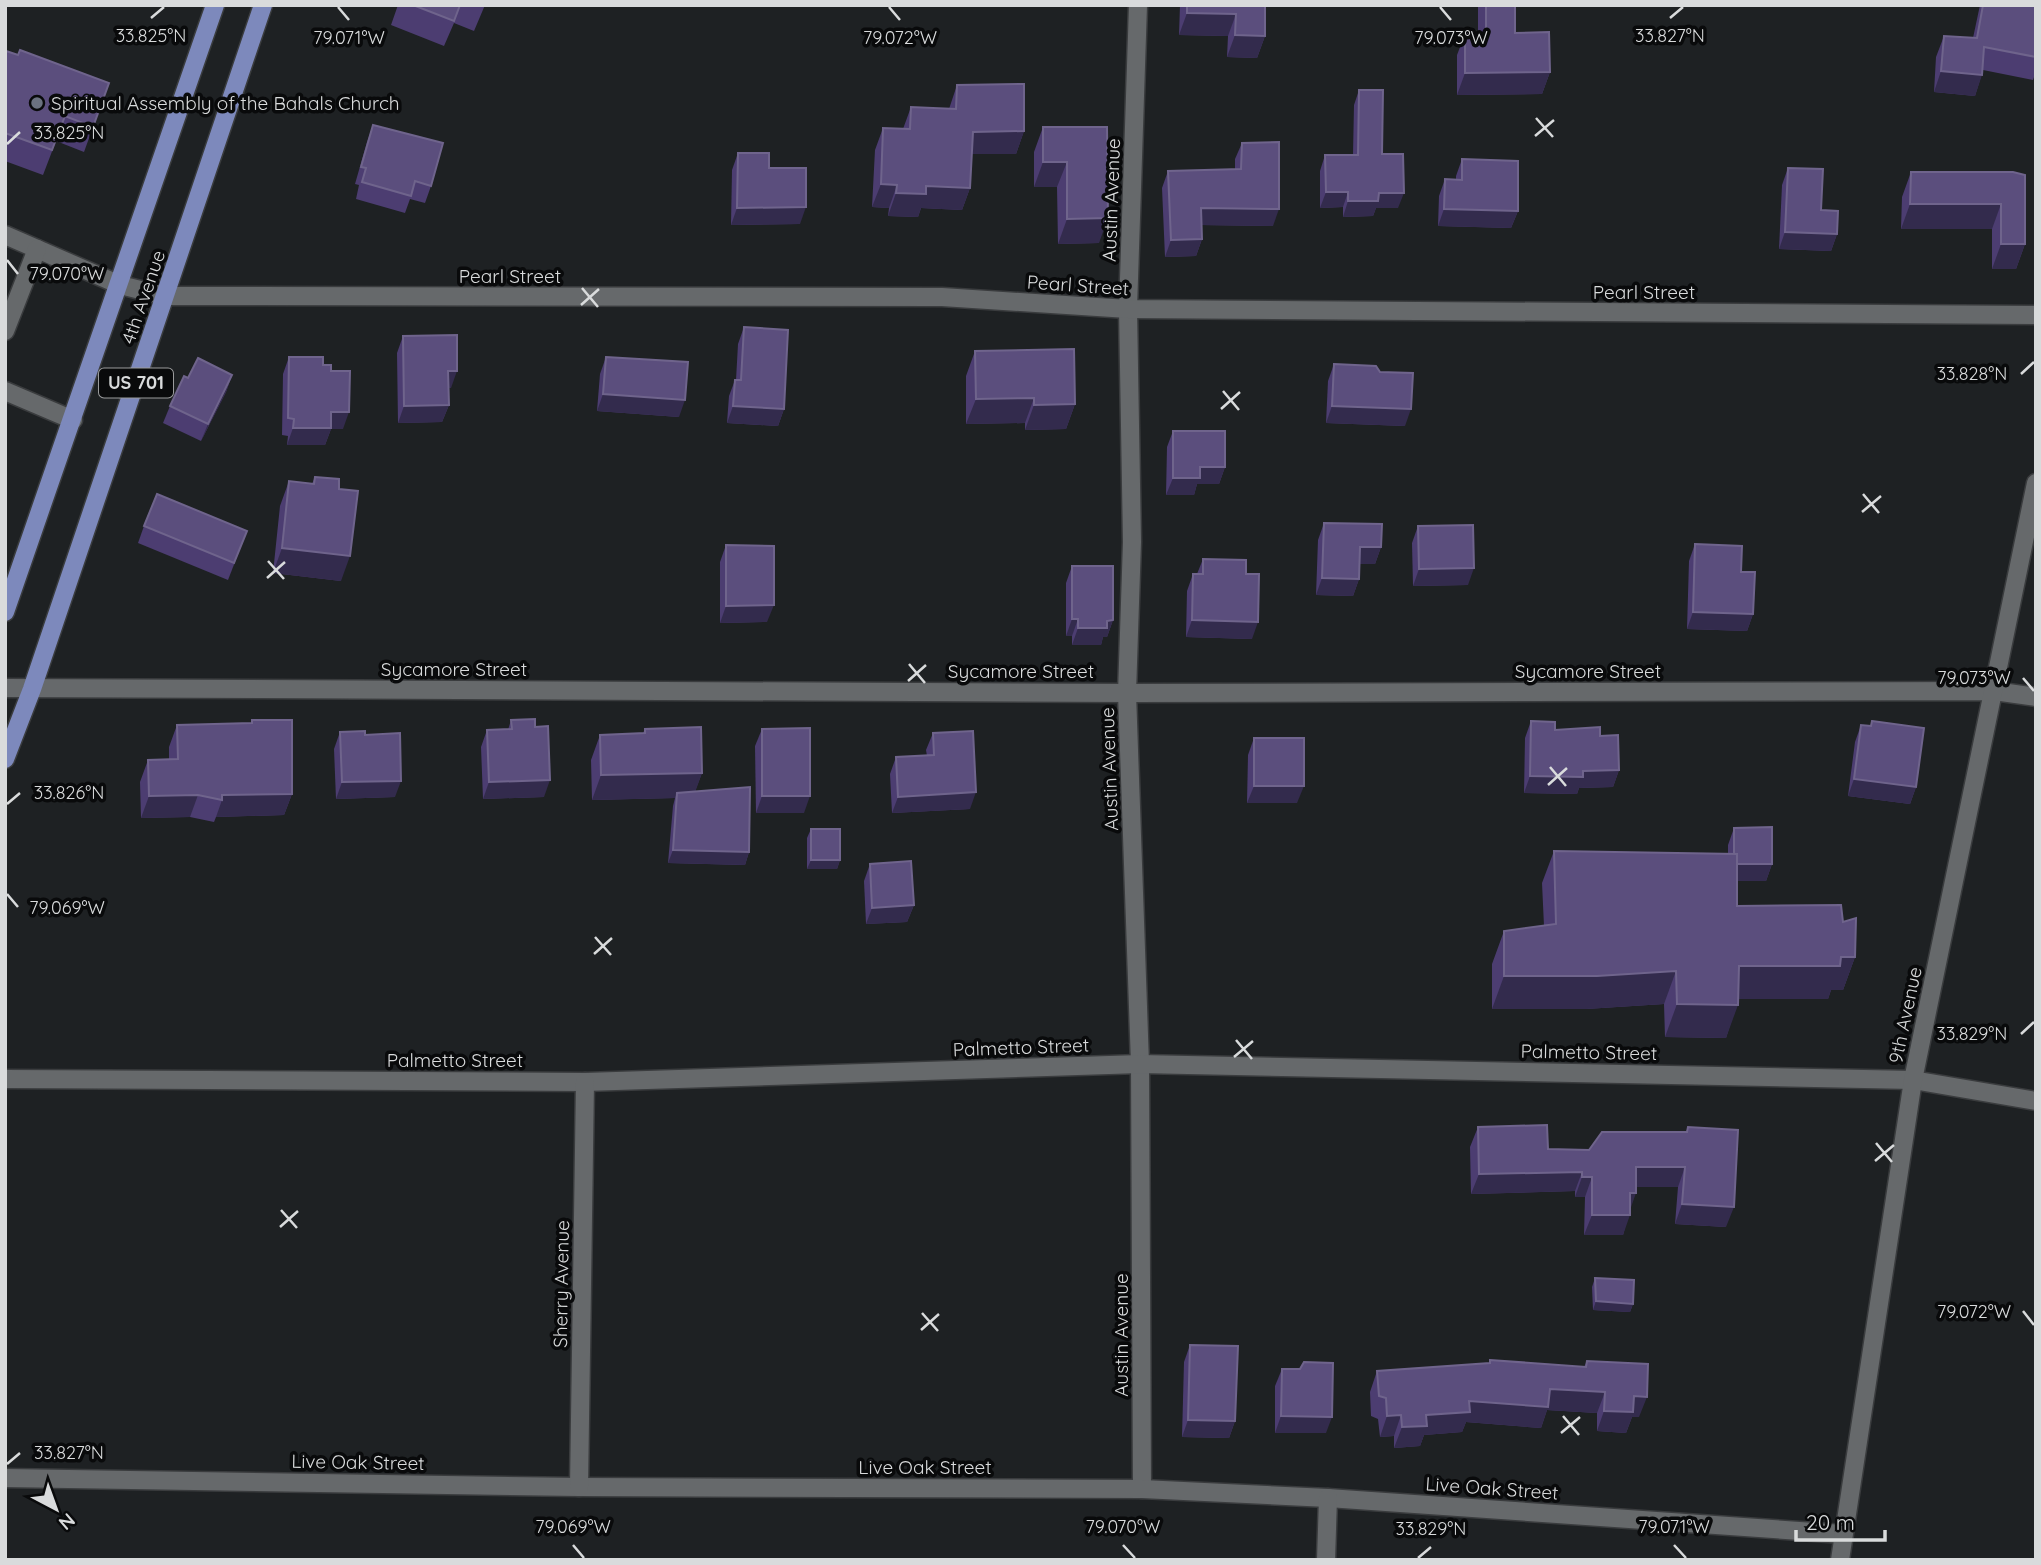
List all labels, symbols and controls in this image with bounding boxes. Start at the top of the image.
text: 33.825°N [116,24,186,47]
text: 33.827°N [1635,24,1705,47]
text: 79.071°W [313,26,385,49]
text: 79.072°W [863,26,937,49]
text: 79.073°W [1414,26,1488,49]
place label: Spiritual Assembly of the Bahals Church [51,91,400,115]
marker: Spiritual Assembly of the Bahals Church [29,95,45,111]
text: 33.825°N [34,121,104,144]
street label: Austin Avenue [1097,138,1125,262]
street label: 4th Avenue [116,247,170,347]
text: 79.070°W [30,262,104,285]
street label: Pearl Street [459,264,561,288]
street label: Pearl Street [1026,269,1130,301]
street label: Pearl Street [1593,280,1695,304]
text: 33.828°N [1937,362,2007,385]
road number: US 701 [99,368,173,398]
street label: Sycamore Street [381,657,527,681]
street label: Sycamore Street [948,659,1094,683]
street label: Sycamore Street [1515,659,1661,683]
text: 79.073°W [1937,666,2011,689]
street label: Austin Avenue [1095,707,1123,831]
text: 33.826°N [34,781,104,804]
text: 79.069°W [29,896,105,919]
street label: 9th Avenue [1883,965,1927,1065]
text: 33.829°N [1937,1022,2007,1045]
street label: Palmetto Street [952,1033,1090,1061]
street label: Palmetto Street [1521,1039,1657,1065]
street label: Palmetto Street [387,1048,523,1072]
street label: Sherry Avenue [548,1220,574,1348]
street label: Austin Avenue [1109,1273,1133,1397]
text: 79.072°W [1937,1300,2011,1323]
text: 33.827°N [34,1441,104,1464]
street label: Live Oak Street [291,1449,425,1475]
street label: Live Oak Street [858,1455,992,1479]
street label: Live Oak Street [1425,1471,1559,1505]
north arrow [21,1474,91,1544]
scale bar [1796,1498,1885,1542]
text: N [54,1508,80,1535]
text: 20 m [1806,1509,1855,1535]
text: 79.069°W [535,1515,611,1538]
text: 79.070°W [1086,1515,1160,1538]
text: 79.071°W [1638,1515,1710,1538]
text: 33.829°N [1396,1517,1466,1540]

